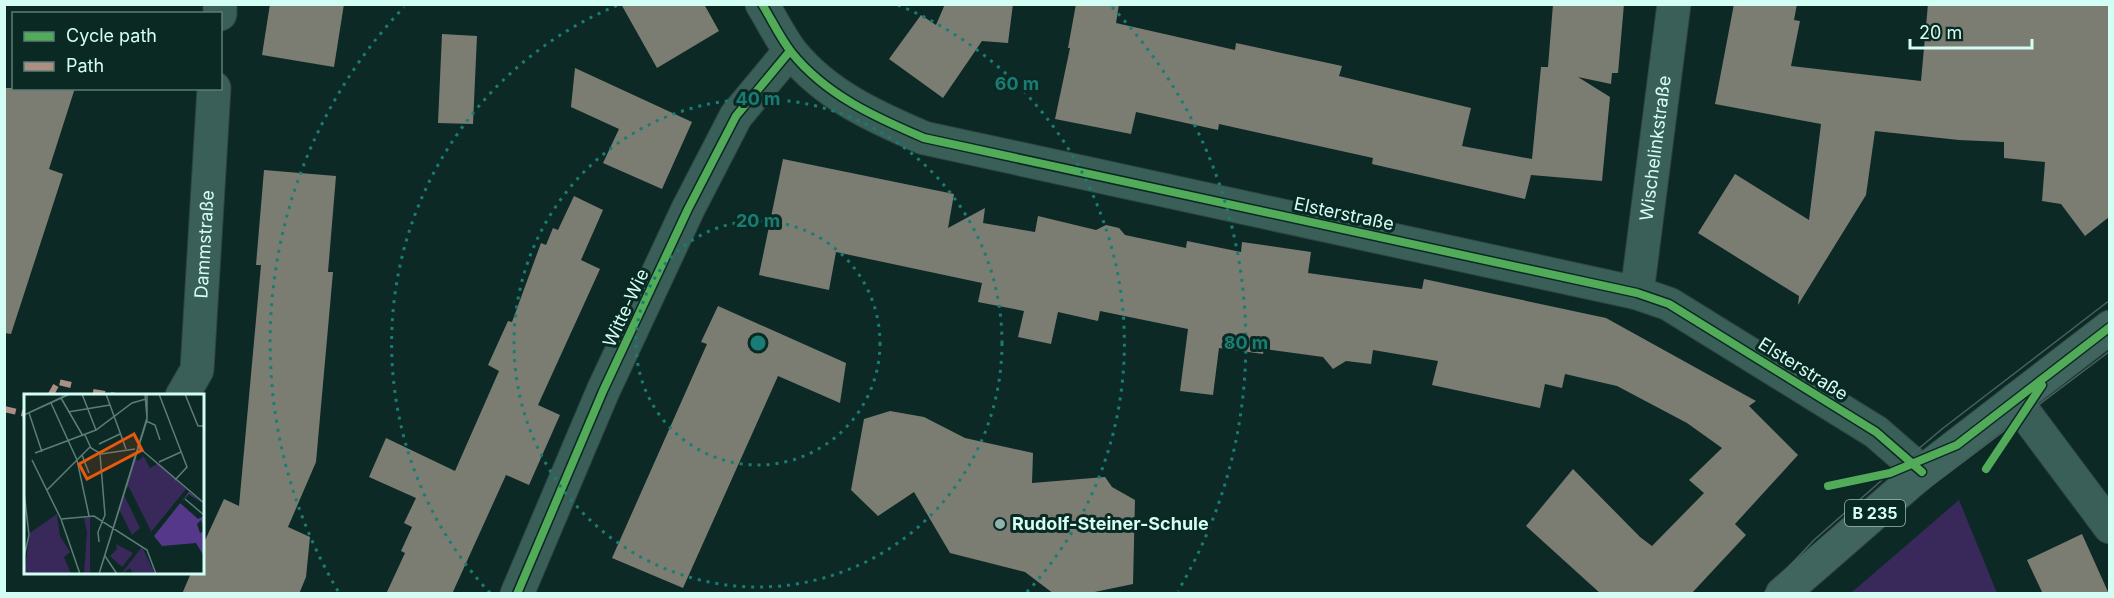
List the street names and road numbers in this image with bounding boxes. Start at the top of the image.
street label: Wischelinkstraße [1635,74,1675,222]
street label: Dammstraße [190,189,218,299]
street label: Elsterstraße [1292,193,1396,234]
street label: Witte-Wie [598,265,653,350]
street label: Elsterstraße [1755,333,1852,404]
road number: B 235 [1845,500,1905,526]

